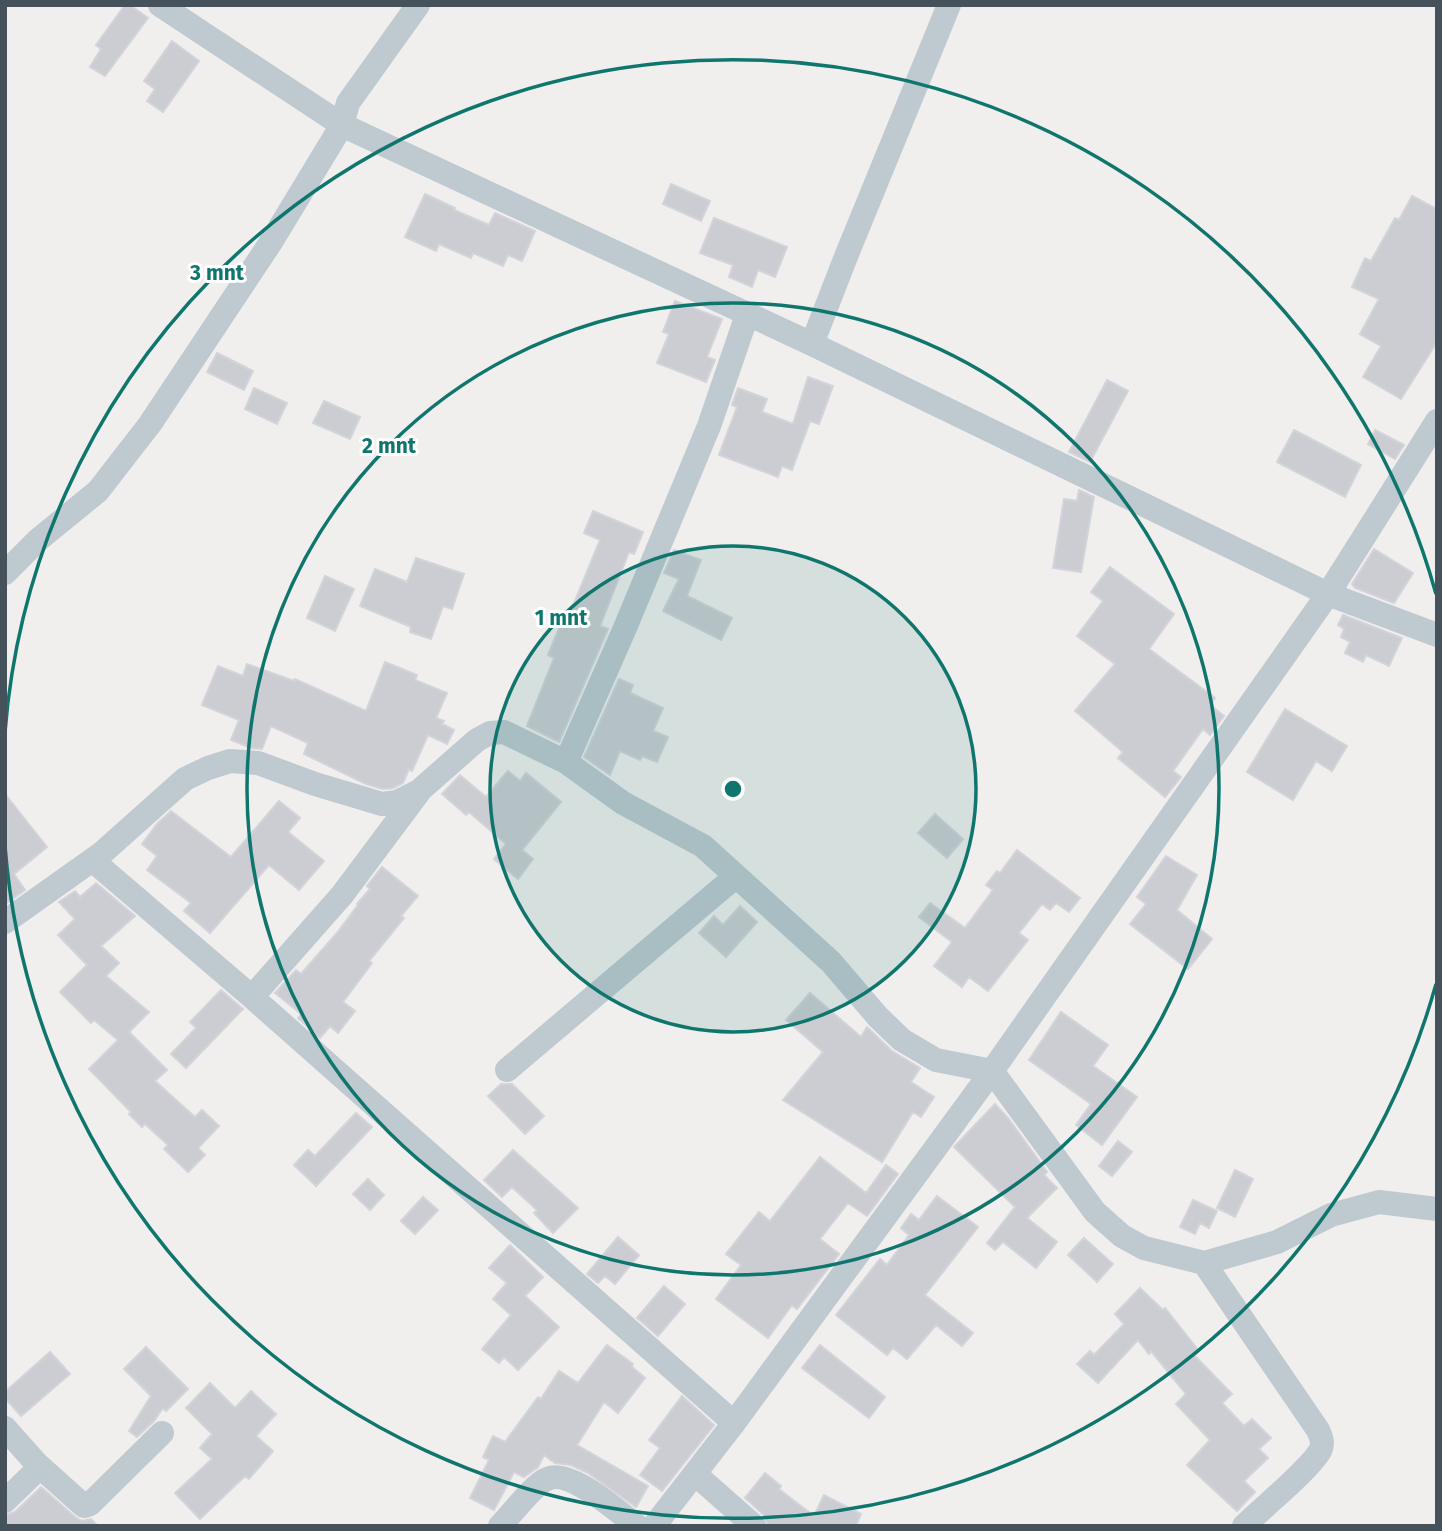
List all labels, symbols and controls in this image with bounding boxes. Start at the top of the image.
text: 3 mnt [189,260,245,286]
text: 2 mnt [362,433,417,459]
text: 1 mnt [535,605,588,631]
centre of rings [721,777,745,801]

